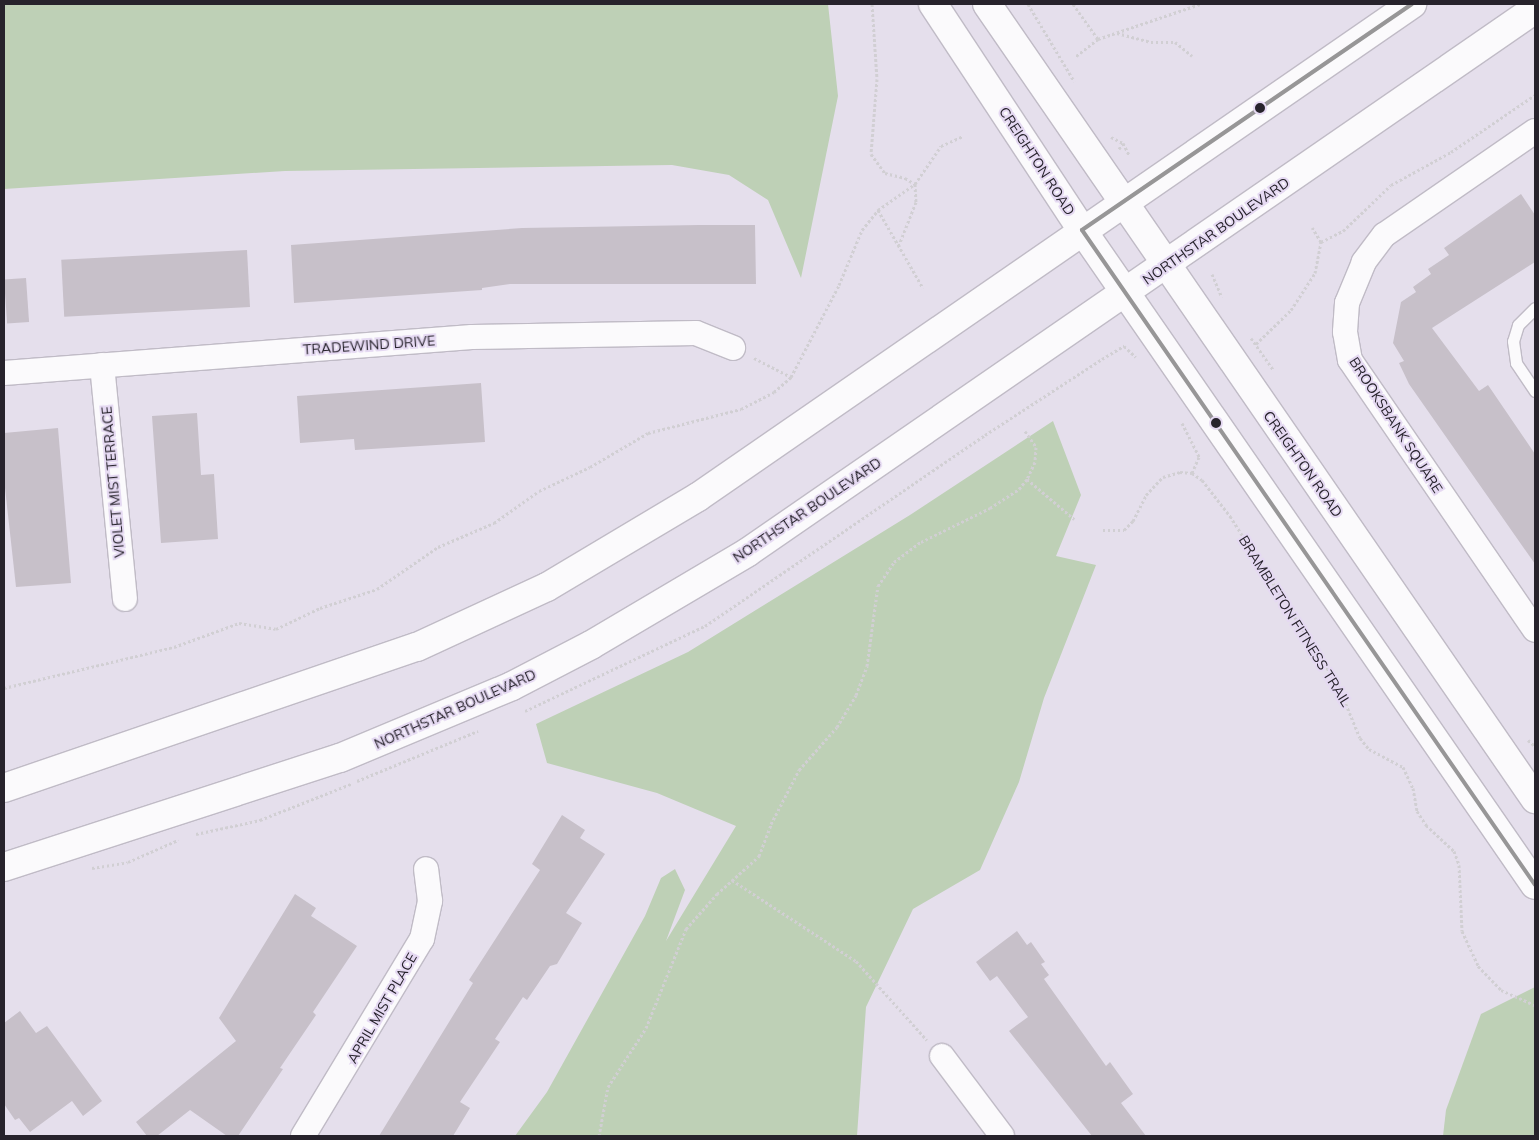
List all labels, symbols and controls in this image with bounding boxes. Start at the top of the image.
unlabelled marker [1255,103,1265,113]
street label: CREIGHTON ROAD [996,104,1078,218]
street label: NORTHSTAR BOULEVARD [1139,174,1293,288]
street label: TRADEWIND DRIVE [302,332,436,358]
street label: BROOKSBANK SQUARE [1346,354,1446,496]
street label: VIOLET MIST TERRACE [98,406,128,558]
street label: CREIGHTON ROAD [1260,408,1346,520]
unlabelled marker [1211,418,1221,428]
street label: NORTHSTAR BOULEVARD [730,454,884,566]
street label: BRAMBLETON FITNESS TRAIL [1235,532,1355,710]
street label: NORTHSTAR BOULEVARD [372,666,538,752]
street label: APRIL MIST PLACE [344,950,420,1066]

